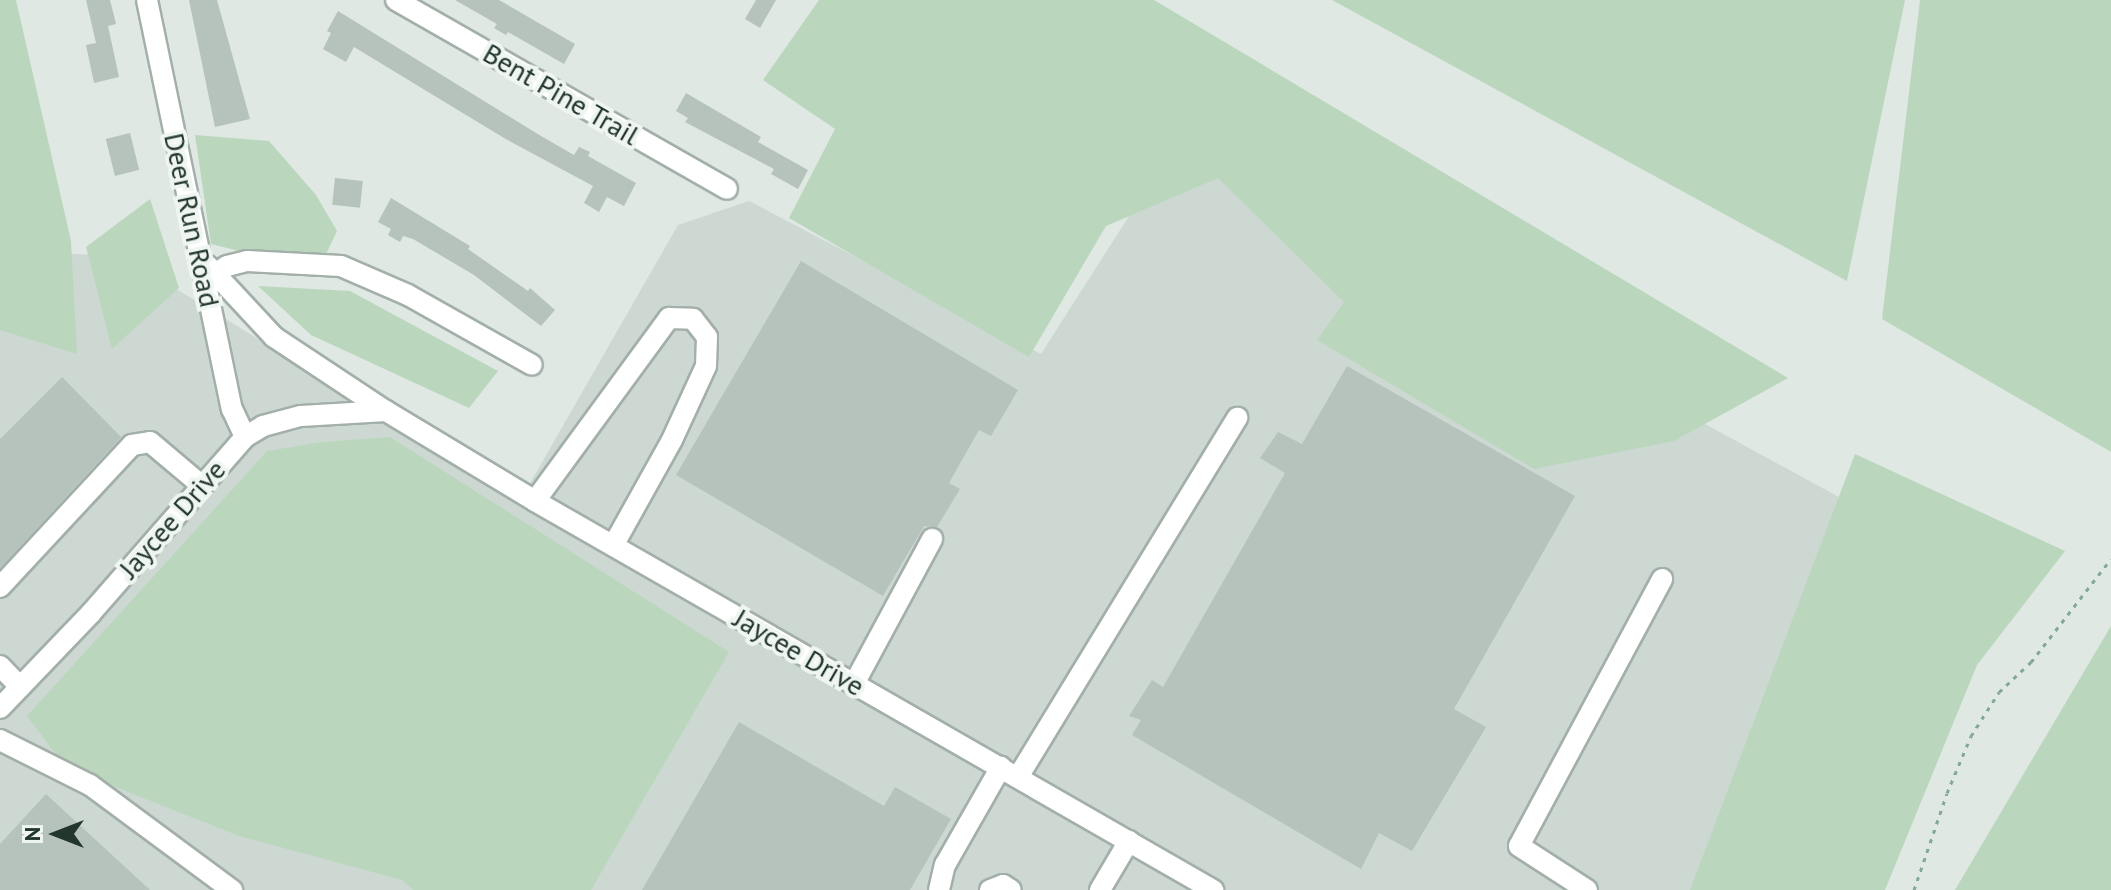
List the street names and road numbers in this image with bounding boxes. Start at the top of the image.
street label: Bent Pine Trail [477,36,645,152]
street label: Deer Run Road [157,130,227,310]
street label: Jaycee Drive [112,453,232,585]
street label: Jaycee Drive [728,601,870,703]

